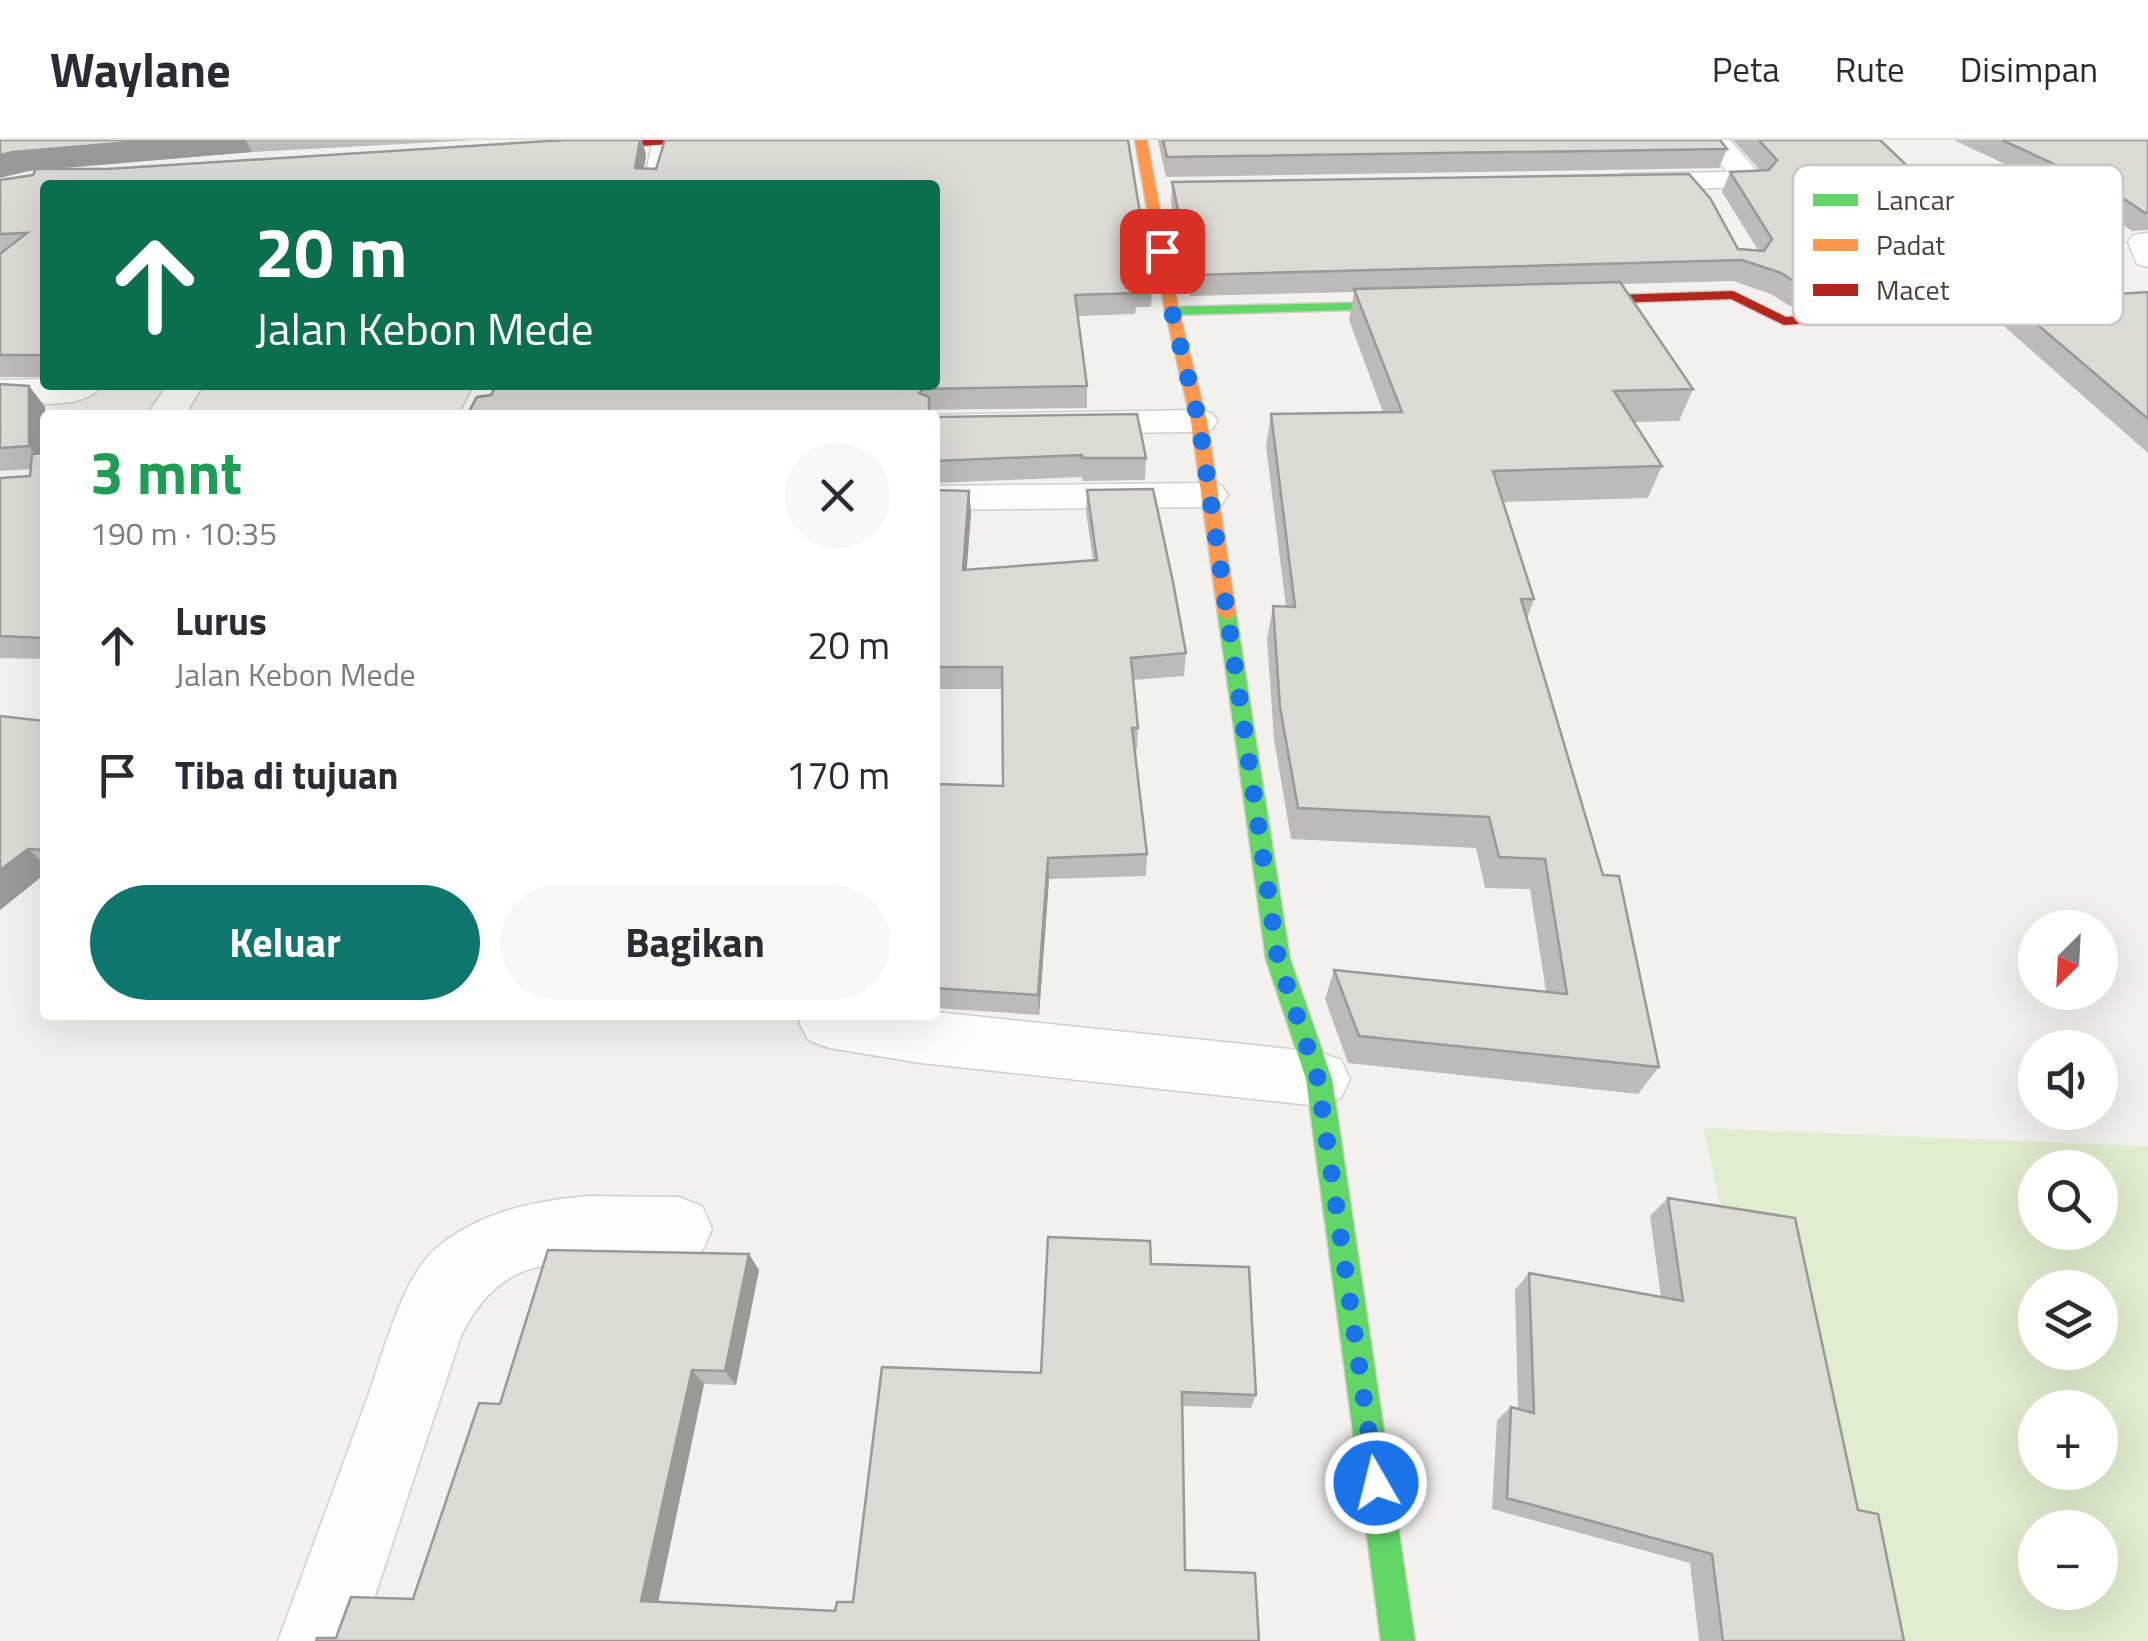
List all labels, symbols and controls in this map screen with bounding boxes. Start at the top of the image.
text: Waylane [50,33,231,106]
text: Peta [1712,42,1780,96]
text: Rute [1835,42,1905,96]
text: Disimpan [1960,42,2098,96]
legend [1793,165,2123,325]
text: Lancar [1876,178,1955,221]
text: 20 m [255,198,408,304]
pin [1120,209,1205,294]
icon: ahead [90,220,220,350]
text: Padat [1876,223,1945,266]
icon: arrive [1135,224,1190,279]
text: Macet [1876,268,1950,311]
text: Jalan Kebon Mede [255,294,594,362]
text: 3 mnt [90,426,242,517]
button: close [785,443,890,548]
text: 190 m · 10:35 [90,509,277,557]
text: Lurus [175,592,267,650]
text: 20 m [807,616,890,674]
icon: ahead [90,618,145,673]
text: Jalan Kebon Mede [175,650,416,698]
text: Tiba di tujuan [175,746,398,804]
text: 170 m [786,746,890,804]
icon: arrive [90,748,145,803]
button: Keluar [90,885,480,1000]
button: Bagikan [500,885,890,1000]
north arrow [2018,910,2118,1010]
map controls [2018,910,2118,1610]
button: sound [2018,1030,2118,1130]
button: search [2018,1150,2118,1250]
button: layers [2018,1270,2118,1370]
button: + [2018,1390,2118,1490]
position arrow [1324,1431,1428,1535]
button: − [2018,1510,2118,1610]

